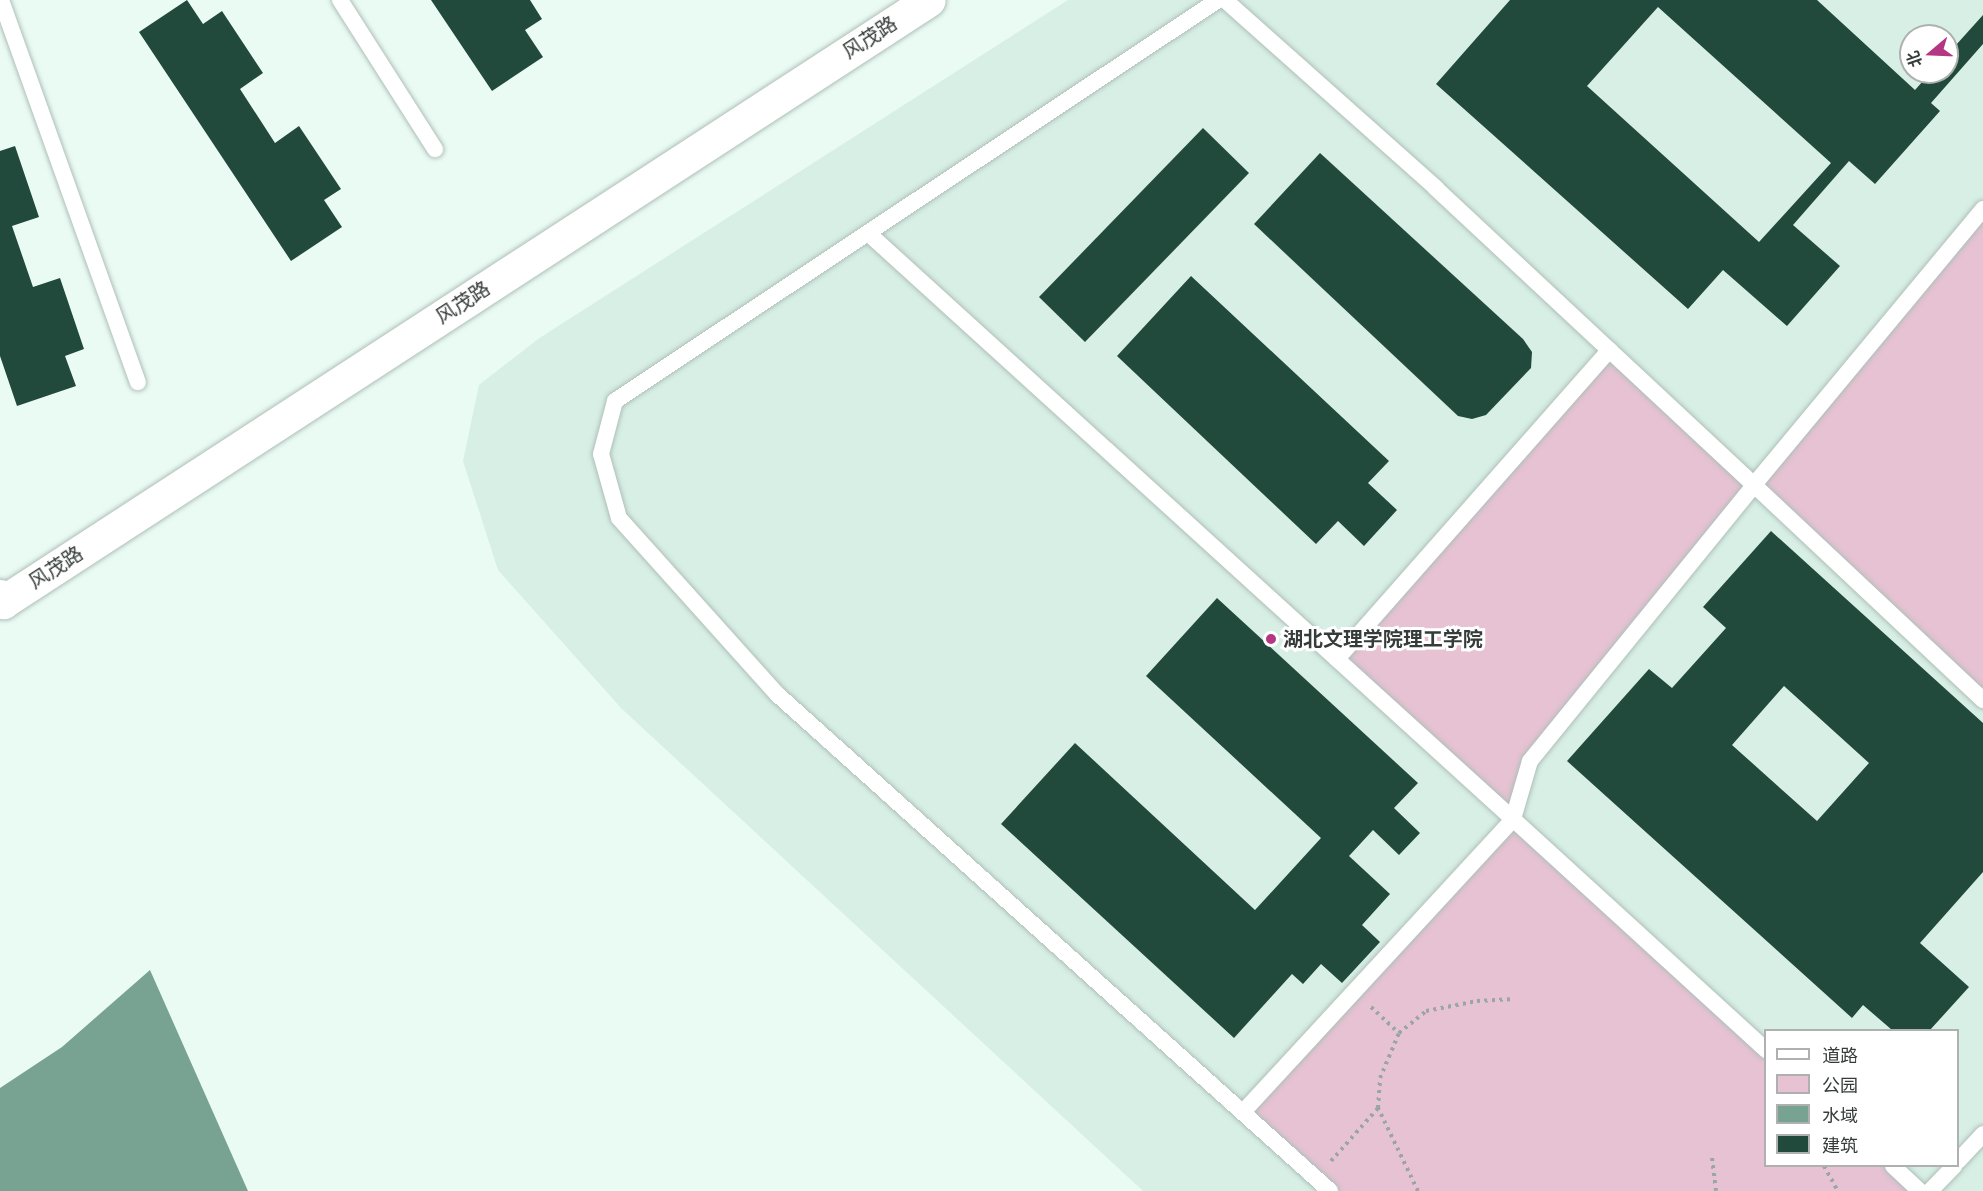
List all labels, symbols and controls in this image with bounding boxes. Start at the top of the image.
street label: 风茂路 [838,12,902,64]
north arrow [1899,24,1959,84]
text: 北 [1902,48,1926,70]
street label: 风茂路 [431,277,495,329]
street label: 风茂路 [24,542,88,594]
place label: 湖北文理学院理工学院 [1283,627,1483,651]
marker: 湖北文理学院理工学院 [1264,632,1278,646]
legend [1764,1029,1959,1167]
text: 道路 [1822,1045,1858,1066]
text: 公园 [1822,1075,1858,1096]
text: 水域 [1822,1105,1858,1126]
text: 建筑 [1822,1135,1858,1156]

